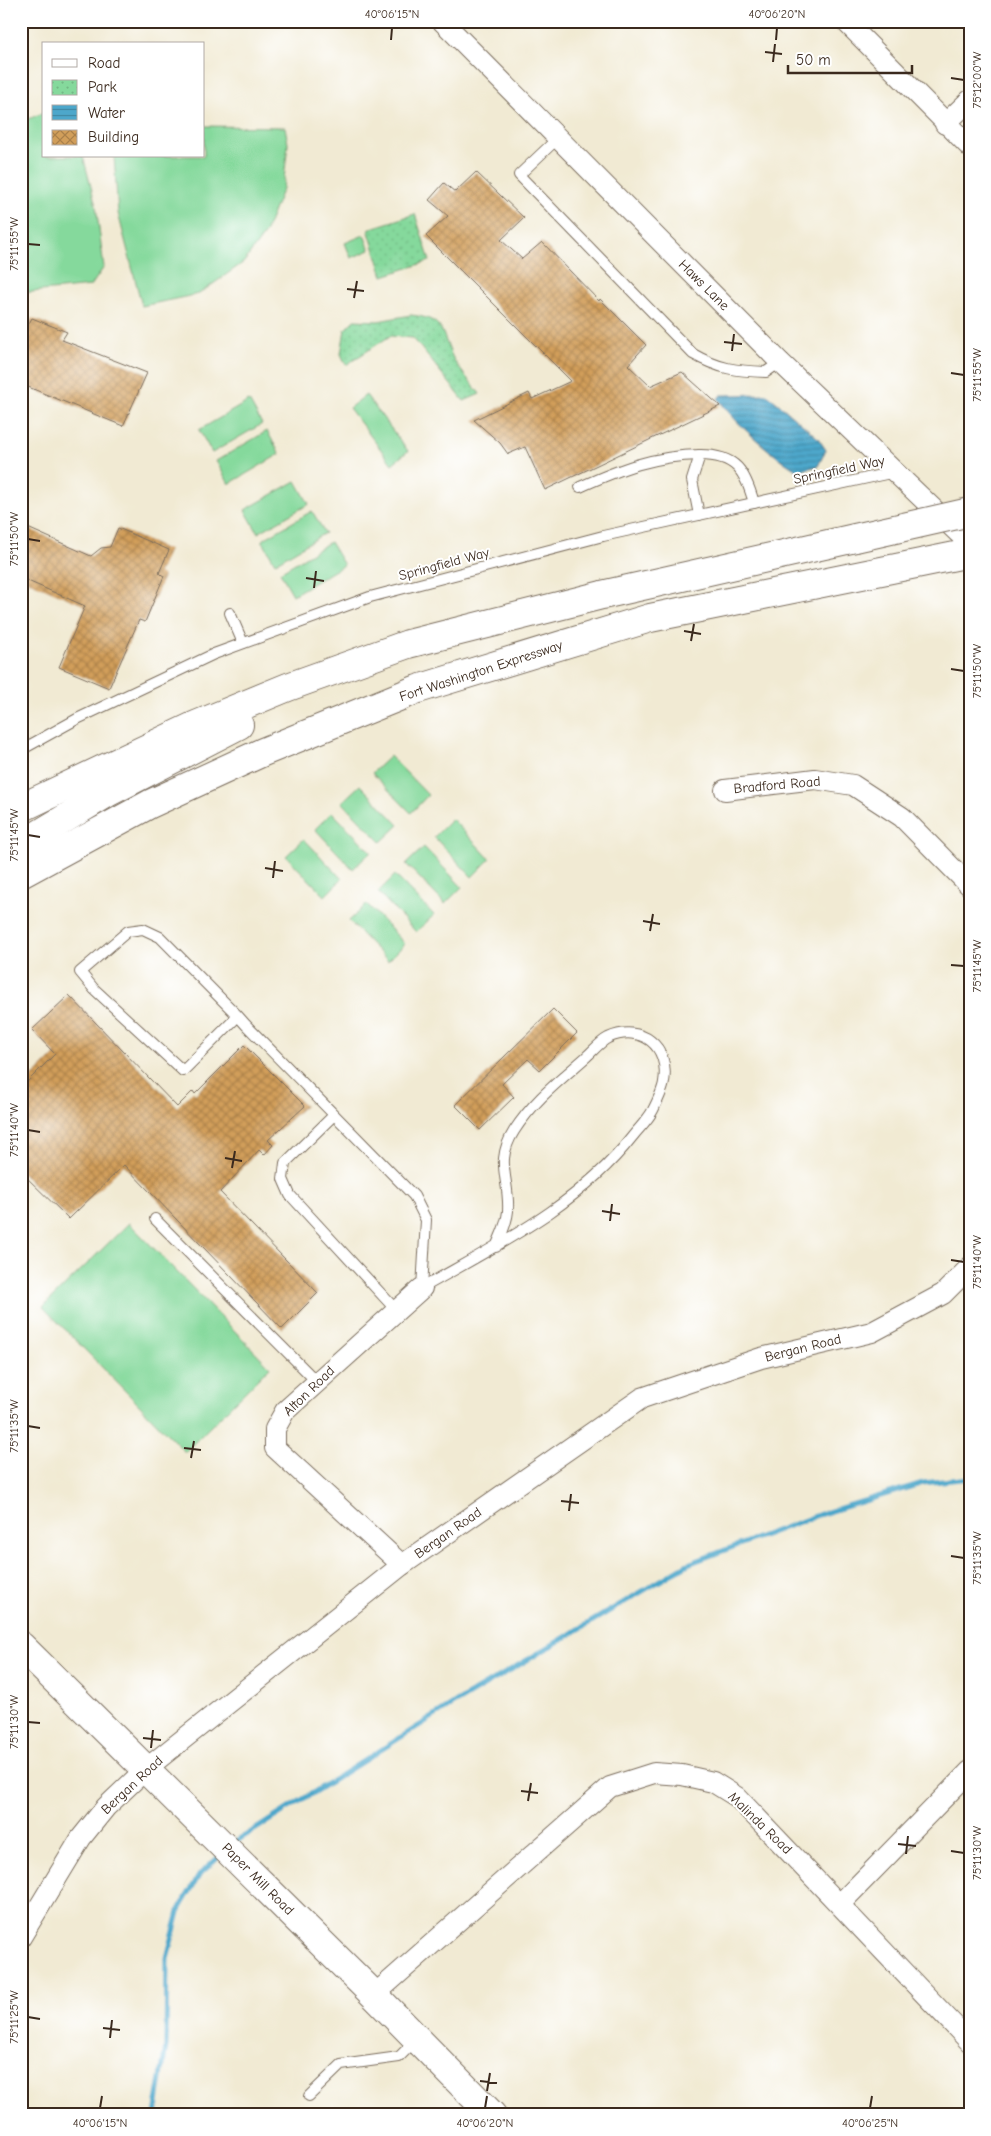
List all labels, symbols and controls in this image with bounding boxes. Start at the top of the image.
text: 40°06'15"N [365,7,419,21]
text: 40°06'20"N [748,7,806,21]
legend [42,42,205,158]
scale bar [788,42,912,74]
text: 50 m [796,51,831,69]
text: 75°12'00"W [970,51,984,108]
text: Road [88,54,120,72]
text: Park [88,78,117,96]
text: Water [88,104,125,122]
text: Building [88,128,139,146]
text: 75°11'55"W [7,217,21,271]
street label: Haws Lane [675,256,733,314]
text: 75°11'55"W [970,348,984,402]
street label: Springfield Way [792,452,887,488]
text: 75°11'50"W [7,511,21,566]
street label: Springfield Way [397,544,492,584]
street label: Fort Washington Expressway [397,636,565,705]
text: 75°11'50"W [970,643,984,698]
street label: Bradford Road [733,773,821,797]
text: 75°11'45"W [7,808,21,862]
text: 75°11'45"W [970,939,984,993]
text: 75°11'40"W [7,1102,21,1157]
text: 75°11'40"W [970,1234,984,1289]
street label: Bergan Road [763,1330,843,1366]
street label: Alton Road [280,1362,338,1420]
text: 75°11'35"W [7,1399,21,1453]
street label: Bergan Road [411,1504,485,1562]
text: 75°11'35"W [970,1531,984,1585]
text: 75°11'30"W [7,1694,21,1749]
street label: Bergan Road [98,1752,166,1818]
street label: Malinda Road [724,1788,796,1858]
text: 75°11'30"W [970,1825,984,1880]
street label: Paper Mill Road [218,1839,298,1919]
text: 75°11'25"W [7,1990,21,2044]
text: 40°06'15"N [73,2116,127,2130]
text: 40°06'20"N [456,2116,514,2130]
text: 40°06'25"N [842,2116,898,2130]

